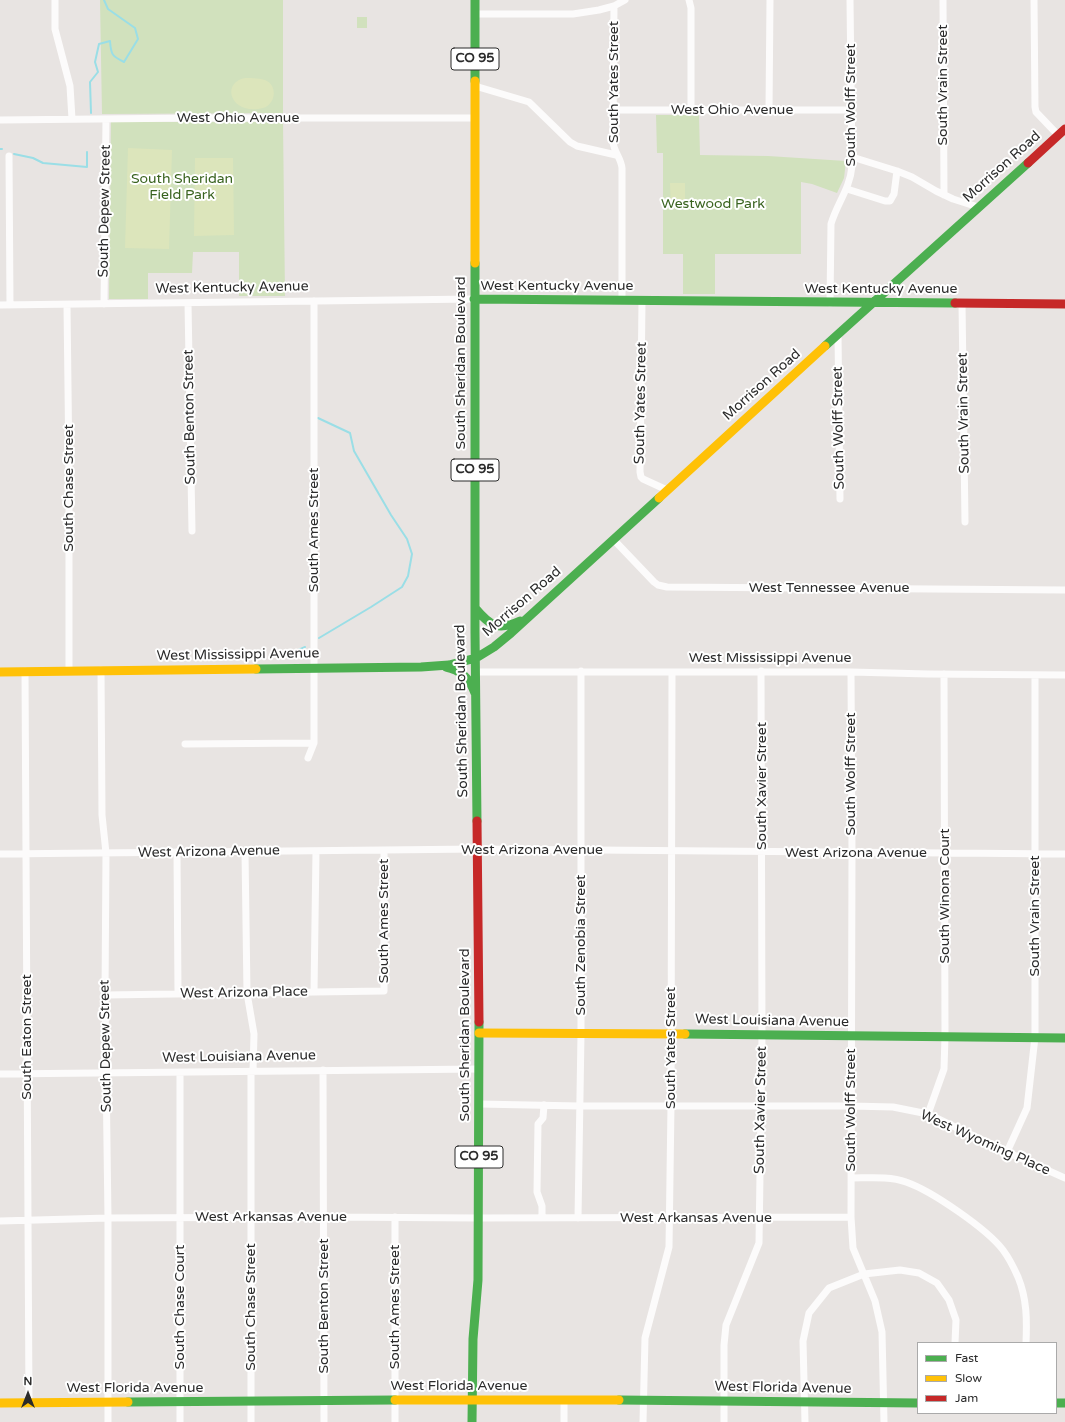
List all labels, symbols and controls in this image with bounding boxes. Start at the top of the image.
street label: South Yates Street [606,21,622,143]
street label: South Vrain Street [935,24,951,146]
street label: South Wolff Street [843,43,859,167]
road number: CO 95 [451,48,499,70]
street label: West Ohio Avenue [671,102,793,118]
street label: West Ohio Avenue [177,110,299,126]
street label: Morrison Road [960,128,1044,206]
street label: South Depew Street [95,144,115,278]
park label: South Sheridan Field Park [131,171,233,204]
park label: Westwood Park [661,196,765,212]
street label: South Sheridan Boulevard [453,276,469,450]
street label: West Kentucky Avenue [155,278,309,298]
street label: West Kentucky Avenue [481,278,633,294]
street label: West Kentucky Avenue [805,281,957,297]
street label: South Yates Street [632,342,650,464]
street label: Morrison Road [720,346,804,424]
street label: South Benton Street [180,349,200,485]
street label: South Vrain Street [955,352,973,474]
street label: South Wolff Street [830,366,848,490]
street label: South Chase Street [61,424,77,552]
road number: CO 95 [451,459,499,481]
street label: South Ames Street [306,468,322,592]
street label: Morrison Road [479,563,565,641]
street label: West Tennessee Avenue [749,580,909,596]
street label: South Sheridan Boulevard [452,624,472,798]
street label: West Mississippi Avenue [157,645,319,665]
street label: West Mississippi Avenue [689,650,851,666]
street label: South Wolff Street [843,712,859,836]
street label: South Xavier Street [754,722,770,850]
street label: South Winona Court [937,828,953,964]
street label: West Arizona Avenue [138,842,280,862]
street label: West Arizona Avenue [461,842,603,858]
street label: West Arizona Avenue [785,845,927,861]
street label: South Vrain Street [1027,855,1043,977]
street label: South Ames Street [376,859,392,983]
street label: South Zenobia Street [573,875,589,1015]
street label: South Sheridan Boulevard [457,948,473,1122]
street label: South Eaton Street [19,974,35,1100]
street label: South Depew Street [96,979,116,1113]
street label: West Arizona Place [180,983,308,1003]
street label: South Yates Street [663,987,679,1109]
street label: West Louisiana Avenue [695,1011,849,1031]
street label: South Xavier Street [751,1046,771,1174]
street label: West Louisiana Avenue [162,1047,316,1067]
street label: South Wolff Street [843,1048,859,1172]
street label: West Wyoming Place [917,1107,1053,1179]
road number: CO 95 [455,1146,503,1168]
street label: West Arkansas Avenue [195,1209,347,1225]
street label: West Arkansas Avenue [620,1210,772,1226]
street label: South Benton Street [316,1238,332,1374]
street label: South Chase Street [243,1243,259,1371]
street label: South Chase Court [172,1245,188,1369]
street label: South Ames Street [387,1245,403,1369]
legend [917,1342,1057,1414]
text: Fast [955,1351,978,1365]
text: Slow [955,1371,982,1385]
north arrow [8,1374,48,1414]
text: N [24,1375,32,1388]
street label: West Florida Avenue [391,1378,527,1394]
street label: West Florida Avenue [714,1378,852,1398]
street label: West Florida Avenue [67,1380,203,1396]
text: Jam [955,1391,978,1405]

